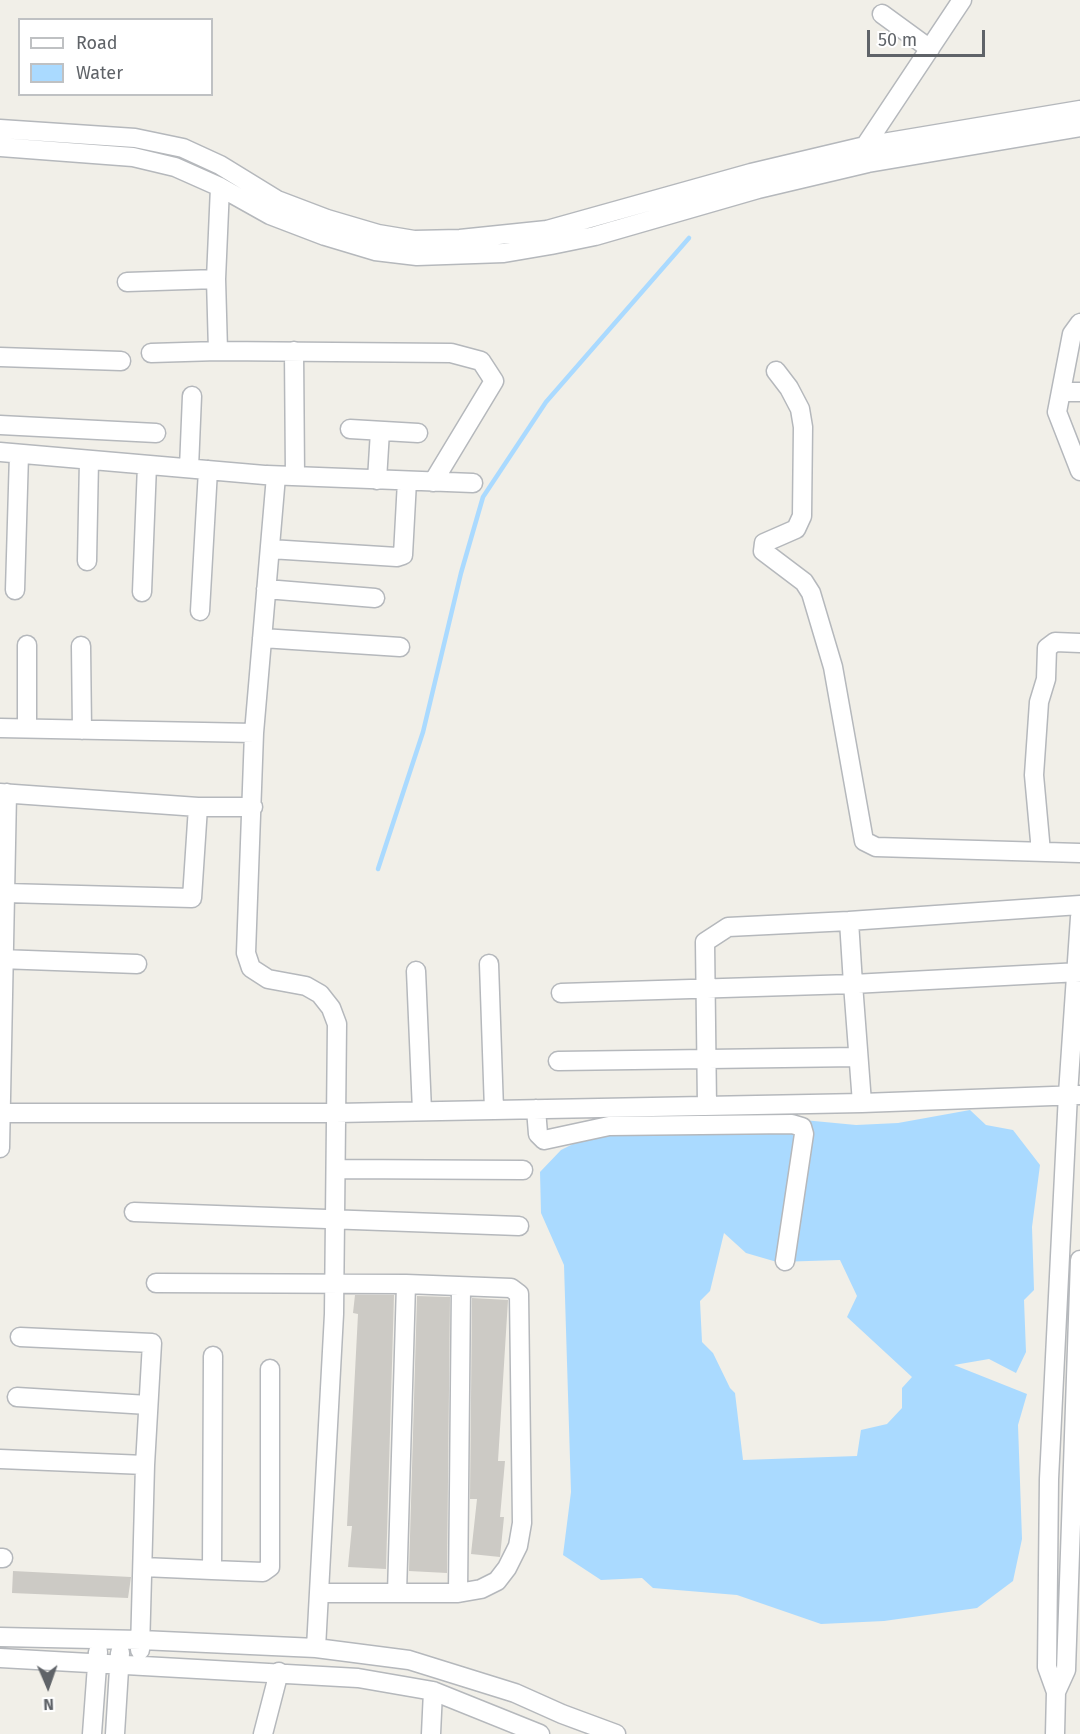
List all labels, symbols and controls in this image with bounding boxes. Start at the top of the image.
legend [18,18,213,96]
scale bar [870,18,988,56]
text: 50 m [878,29,917,51]
text: Road [76,32,118,54]
text: Water [76,62,123,84]
north arrow [18,1656,78,1716]
text: N [43,1695,54,1714]

